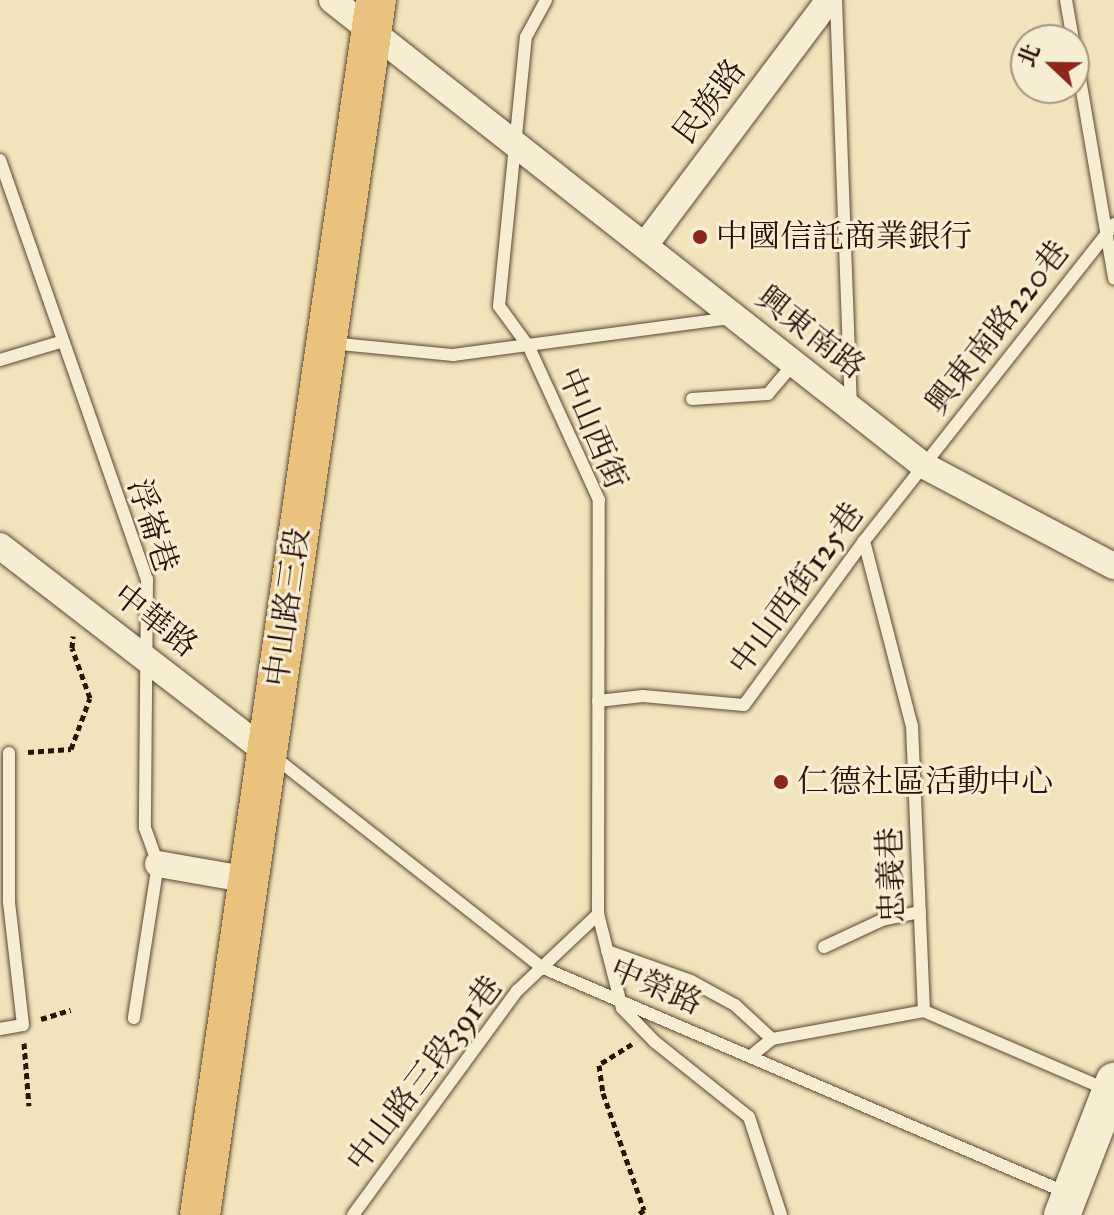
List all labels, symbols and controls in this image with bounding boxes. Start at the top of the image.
north arrow [1010,24,1090,104]
text: 北 [1012,40,1046,71]
street label: 民族路 [666,52,754,152]
place label: 中國信託商業銀行 [716,218,972,256]
marker: 中國信託商業銀行 [691,228,709,246]
street label: 興東南路220巷 [918,233,1078,423]
street label: 興東南路 [748,278,872,388]
street label: 中山西街 [549,363,635,495]
street label: 浮崙巷 [119,474,185,578]
street label: 中山西街125巷 [722,496,872,682]
street label: 中山路三段 [258,525,318,689]
street label: 中華路 [105,576,205,666]
place label: 仁德社區活動中心 [797,763,1053,801]
marker: 仁德社區活動中心 [772,773,790,791]
street label: 忠義巷 [871,826,913,924]
street label: 中榮路 [604,951,708,1023]
street label: 中山路三段391巷 [339,969,511,1179]

